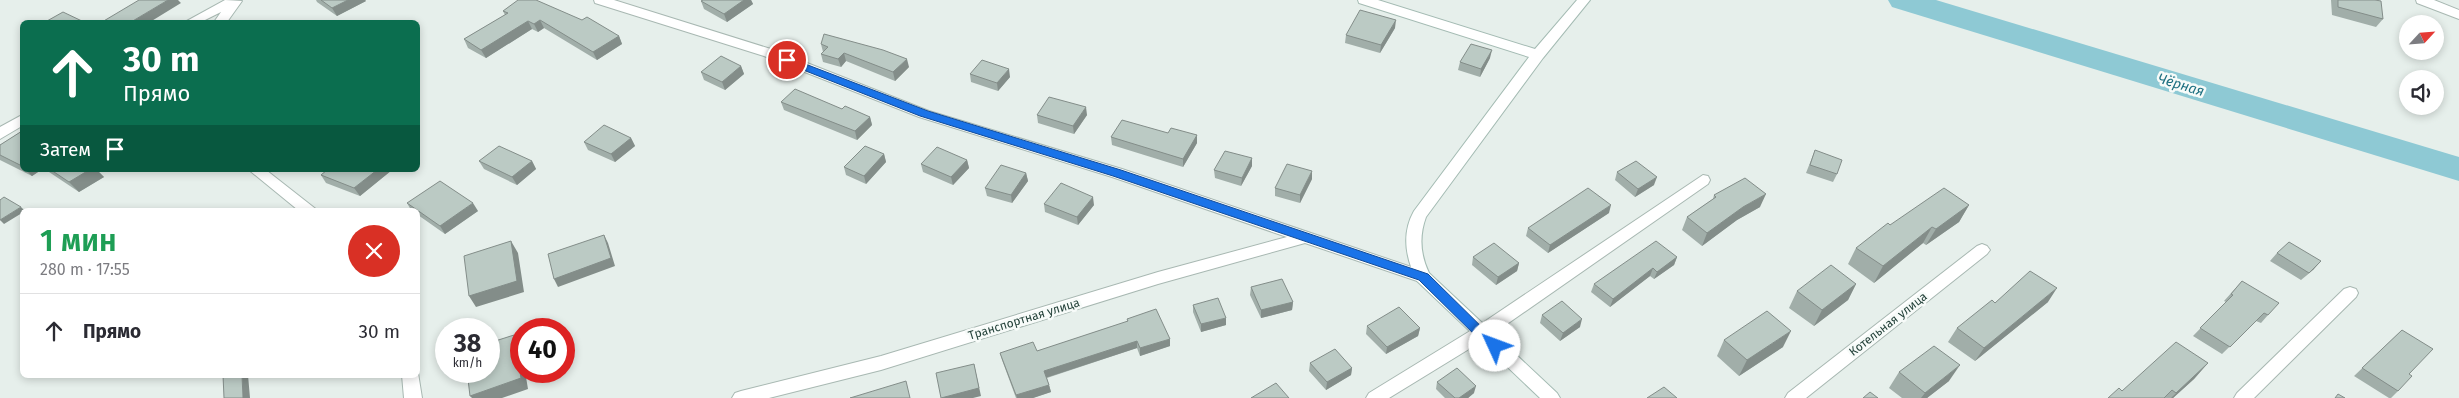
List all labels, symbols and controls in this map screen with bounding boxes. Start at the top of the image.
north arrow [2399,15,2444,60]
map controls [2399,15,2444,115]
text: 30 m [123,38,200,80]
pin [766,39,808,81]
icon: ahead [40,40,105,105]
icon: arrive [773,46,801,74]
water label: Чёрная [2156,70,2206,100]
button: sound [2399,70,2444,115]
text: Прямо [123,80,190,107]
icon: arrive [101,135,129,163]
text: Затем [40,138,91,161]
text: 1 мин [40,223,117,259]
button: close [348,225,400,277]
text: 280 m · 17:55 [40,260,130,279]
street label: Котельная улица [1846,289,1930,359]
street label: Транспортная улица [967,295,1081,343]
icon: ahead [40,317,68,345]
speed limit sign: 40 [510,318,575,383]
position arrow [1468,319,1520,371]
text: Прямо [83,320,141,343]
text: 30 m [359,320,400,343]
text: 38 [454,329,481,359]
text: km/h [453,356,482,370]

